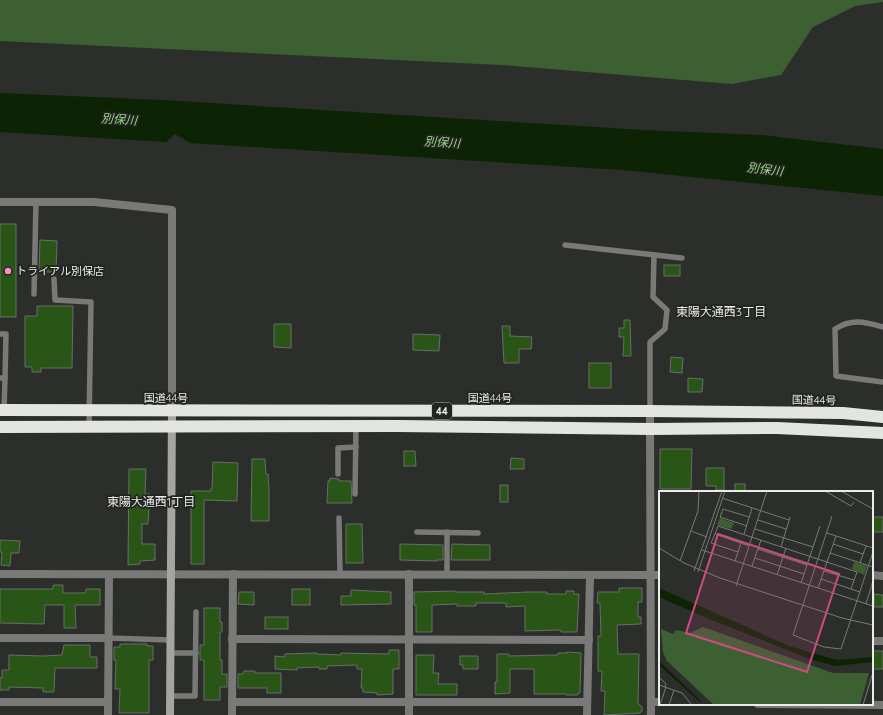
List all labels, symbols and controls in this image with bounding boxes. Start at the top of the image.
water label: 別保川 [101,110,139,128]
water label: 別保川 [424,133,462,151]
water label: 別保川 [746,159,786,179]
place label: トライアル別保店 [16,264,104,278]
marker: トライアル別保店 [3,266,13,276]
district label: 東陽大通西3丁目 [676,304,766,319]
street label: 国道44号 [144,391,188,405]
street label: 国道44号 [468,391,512,405]
street label: 国道44号 [792,393,836,407]
road number: 44 [432,403,452,419]
inset map [659,491,873,705]
district label: 東陽大通西1丁目 [107,494,195,509]

